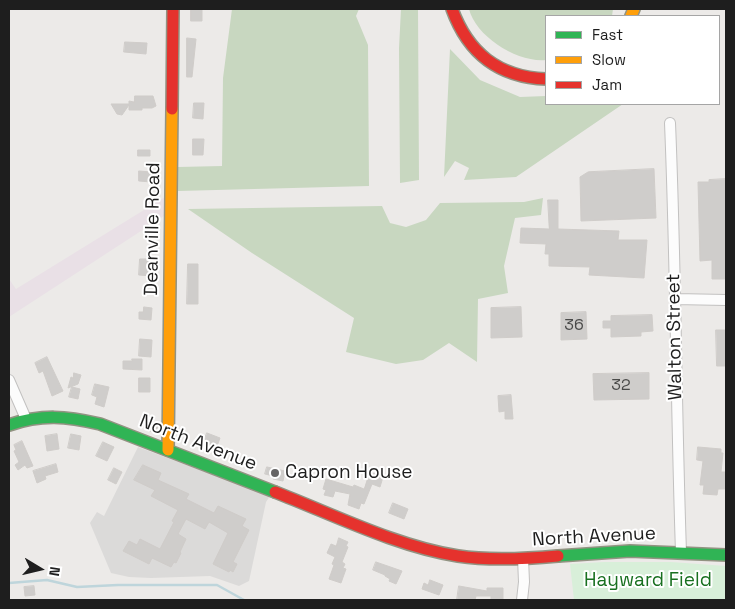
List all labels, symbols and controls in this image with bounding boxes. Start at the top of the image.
legend [545,15,720,105]
text: Fast [592,25,623,44]
text: Slow [592,50,626,69]
text: Jam [592,75,622,94]
street label: Deanville Road [140,162,166,296]
street label: Walton Street [662,273,688,401]
house number: 36 [564,316,584,336]
house number: 32 [611,376,631,396]
street label: North Avenue [136,410,260,476]
place label: Capron House [285,462,413,484]
marker: Capron House [269,467,281,479]
street label: North Avenue [532,522,656,552]
north arrow [15,544,65,594]
text: N [45,565,64,577]
park label: Hayward Field [584,570,712,592]

